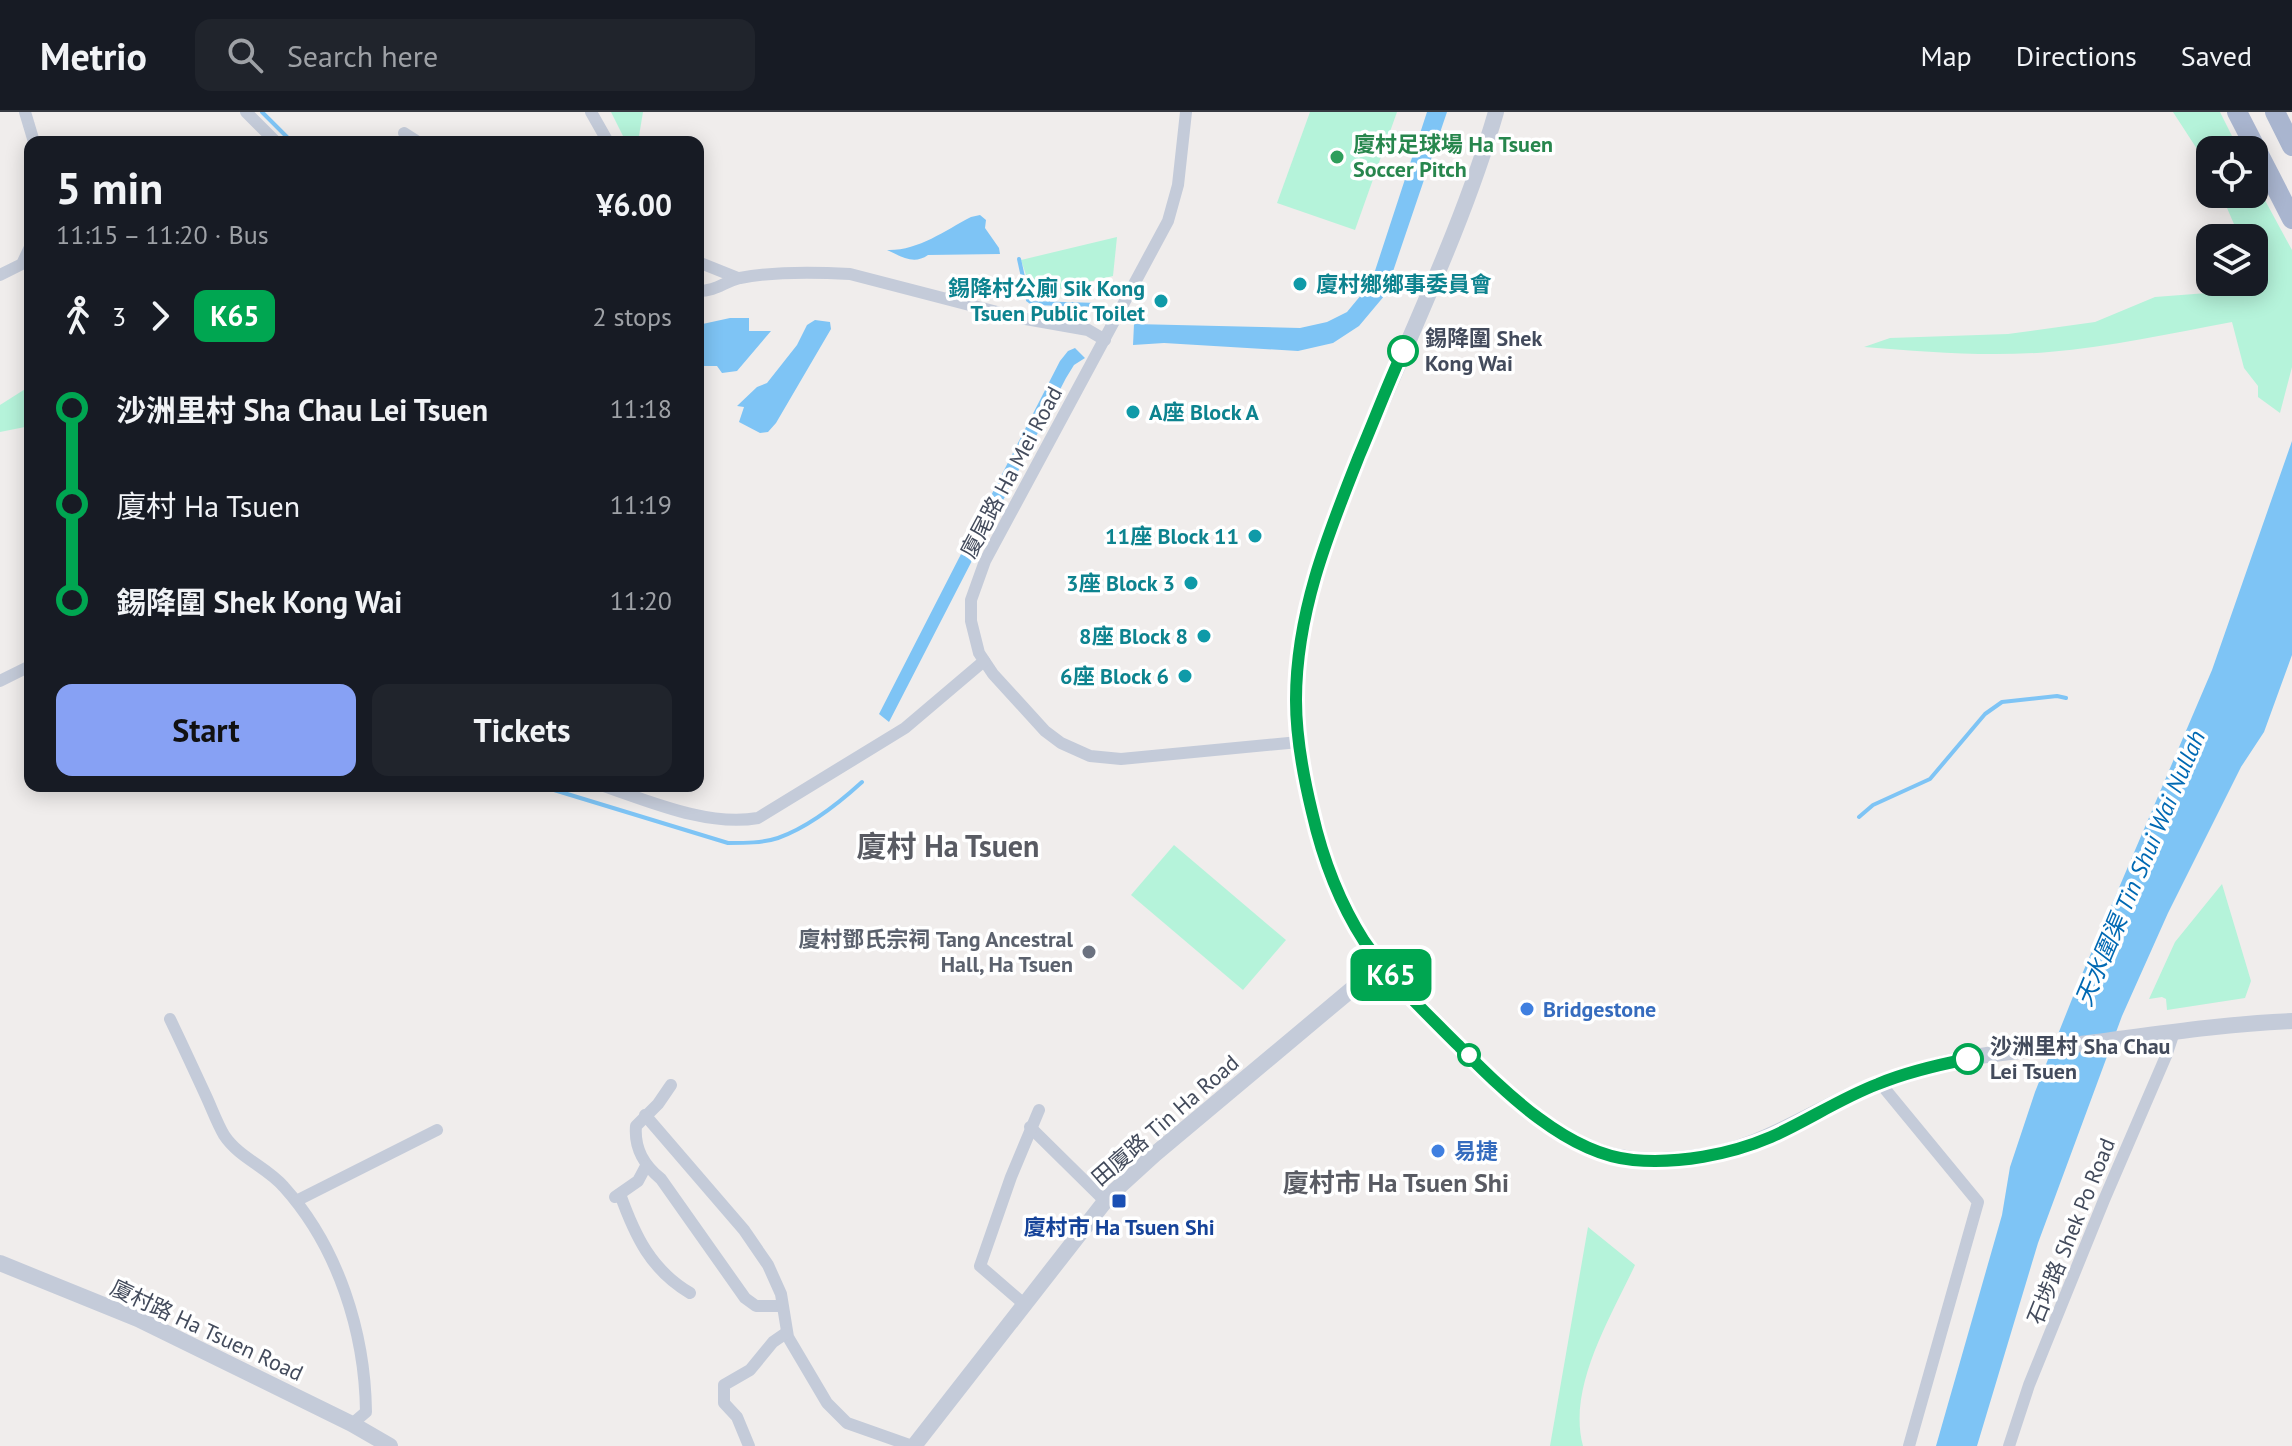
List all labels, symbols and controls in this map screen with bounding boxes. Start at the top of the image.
search box [195,19,755,91]
text: Metrio [40,31,147,80]
icon: search [223,33,267,77]
text: Search here [287,36,438,75]
text: Map [1921,37,1972,74]
text: Directions [2016,37,2137,74]
text: Saved [2181,37,2252,74]
place label: 廈村足球場 Ha Tsuen Soccer Pitch [1353,130,1553,183]
map controls [2196,136,2268,296]
button: locate [2196,136,2268,208]
marker: 廈村足球場 Ha Tsuen Soccer Pitch [1328,148,1346,166]
text: 5 min [56,159,163,216]
text: ¥6.00 [597,185,672,224]
text: 11:15 – 11:20 · Bus [56,218,269,251]
button: layers [2196,224,2268,296]
place label: 廈村鄉鄉事委員會 [1316,270,1492,298]
place label: 錫降村公廁 Sik Kong Tsuen Public Toilet [948,274,1145,327]
marker: 廈村鄉鄉事委員會 [1291,275,1309,293]
marker: 錫降村公廁 Sik Kong Tsuen Public Toilet [1152,292,1170,310]
icon: walk [56,294,100,338]
icon: forward [138,294,182,338]
text: K65 [210,297,259,334]
text: 3 [112,300,126,333]
text: 2 stops [592,300,672,333]
place label: 錫降圍 Shek Kong Wai [1425,324,1542,377]
marker: 錫降圍 Shek Kong Wai [1388,336,1418,366]
street label: 廈尾路 Ha Mei Road [954,381,1068,563]
text: 沙洲里村 Sha Chau Lei Tsuen [116,390,488,429]
text: 11:18 [610,392,672,425]
place label: A座 Block A [1149,398,1260,426]
marker: A座 Block A [1124,403,1142,421]
text: 廈村 Ha Tsuen [116,486,300,525]
text: 11:19 [610,488,672,521]
place label: 11座 Block 11 [1105,522,1239,550]
marker: 11座 Block 11 [1246,527,1264,545]
place label: 3座 Block 3 [1066,569,1175,597]
marker: 3座 Block 3 [1182,574,1200,592]
text: 錫降圍 Shek Kong Wai [116,582,402,621]
text: 11:20 [610,584,672,617]
place label: 8座 Block 8 [1079,622,1188,650]
marker: 8座 Block 8 [1195,627,1213,645]
place label: 6座 Block 6 [1060,662,1169,690]
marker: 6座 Block 6 [1176,667,1194,685]
button: Start [56,684,356,776]
button: Tickets [372,684,672,776]
water label: 天水圍渠 Tin Shui Wai Nullah [2068,726,2212,1010]
district label: 廈村 Ha Tsuen [857,826,1039,865]
place label: 廈村鄧氏宗祠 Tang Ancestral Hall, Ha Tsuen [798,925,1074,978]
marker: 廈村鄧氏宗祠 Tang Ancestral Hall, Ha Tsuen [1080,943,1098,961]
line badge: K65 [1345,949,1437,1001]
text: K65 [1366,956,1416,993]
place label: Bridgestone [1543,995,1656,1023]
marker: Bridgestone [1518,1000,1536,1018]
place label: 沙洲里村 Sha Chau Lei Tsuen [1990,1032,2170,1085]
unlabelled marker [1458,1044,1480,1066]
marker: 沙洲里村 Sha Chau Lei Tsuen [1953,1044,1983,1074]
street label: 田廈路 Tin Ha Road [1086,1048,1244,1192]
street label: 石埗路 Shek Po Road [2021,1134,2121,1328]
place label: 易捷 [1454,1137,1498,1165]
marker: 易捷 [1429,1142,1447,1160]
district label: 廈村市 Ha Tsuen Shi [1283,1166,1509,1199]
marker: 廈村市 Ha Tsuen Shi [1110,1192,1128,1210]
place label: 廈村市 Ha Tsuen Shi [1023,1213,1215,1241]
street label: 廈村路 Ha Tsuen Road [106,1273,308,1387]

